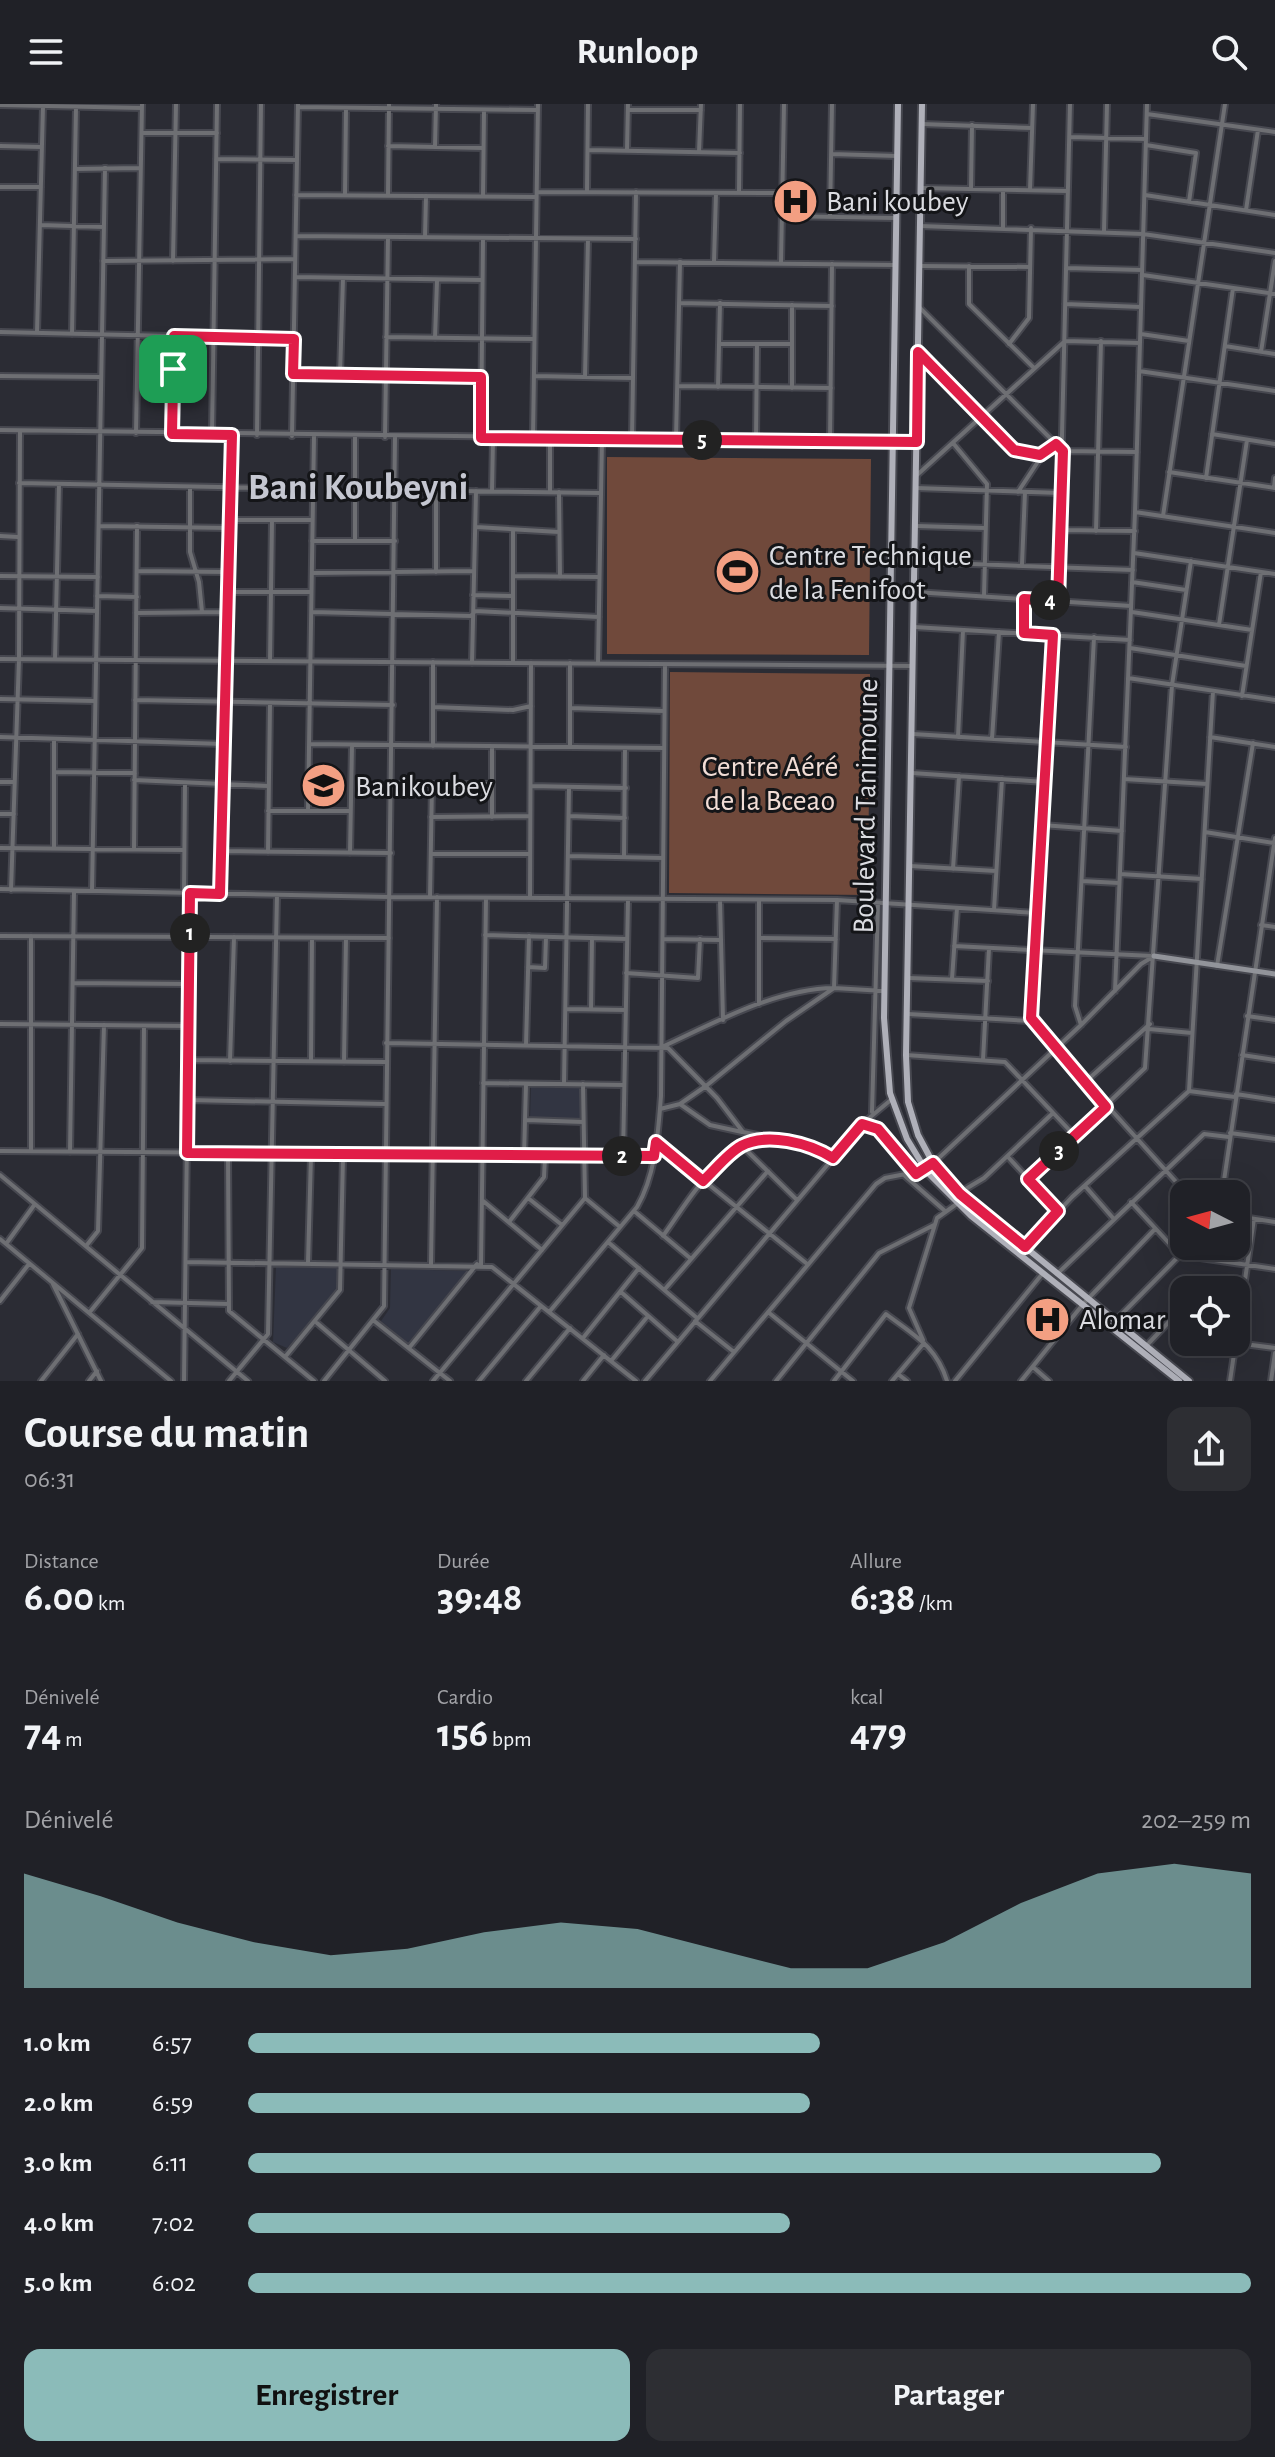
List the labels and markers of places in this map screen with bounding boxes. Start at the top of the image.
hospital icon: Bani koubey [771,177,819,225]
place label: Bani koubey [826,187,969,217]
pin [139,335,207,403]
pin: 5 [682,420,722,460]
place label: Centre Technique de la Fenifoot [769,541,972,605]
sports icon: Centre Technique de la Fenifoot [714,548,762,596]
pin: 4 [1030,580,1070,620]
school or university icon: Banikoubey [300,762,348,810]
place label: Banikoubey [355,772,493,802]
pin: 1 [170,913,210,953]
pin: 3 [1039,1131,1079,1171]
pin: 2 [602,1136,642,1176]
hospital icon: Alomar [1024,1295,1072,1343]
place label: Alomar [1079,1305,1166,1335]

